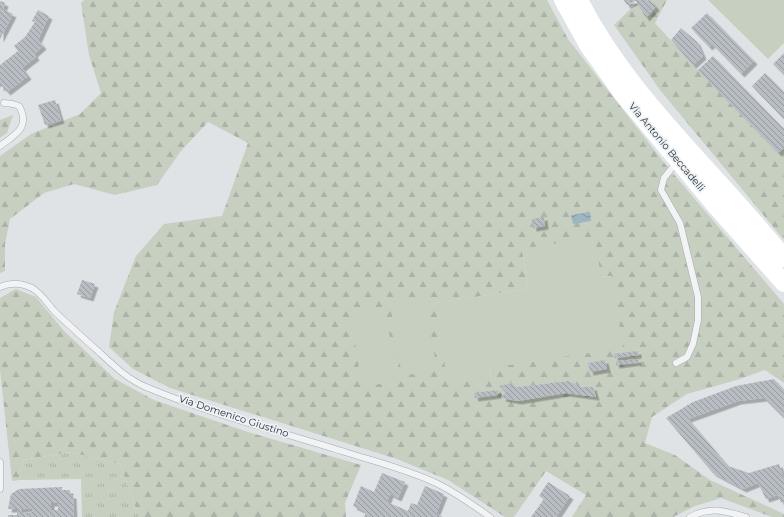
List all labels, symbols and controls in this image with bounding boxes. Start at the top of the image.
street label: Via Antonio Beccadelli [626,100,708,194]
street label: Via Domenico Giustino [177,392,291,440]

